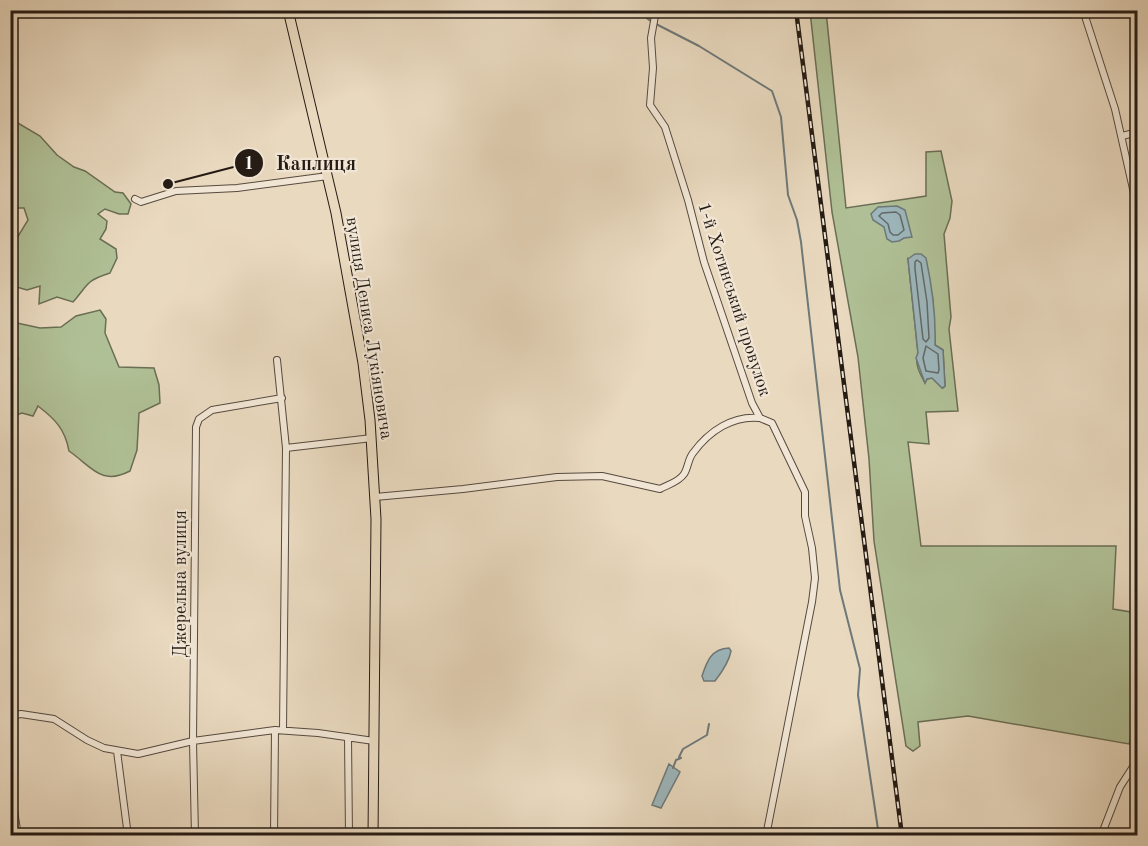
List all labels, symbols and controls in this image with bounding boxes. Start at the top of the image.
callout: Каплиця [234,144,368,182]
text: 1 [244,155,254,173]
text: Каплиця [276,155,356,175]
street label: 1-й Хотинський провулок [694,200,774,399]
street label: вулиця Дениса Лукіяновича [343,216,396,441]
street label: Джерельна вулиця [172,510,190,658]

